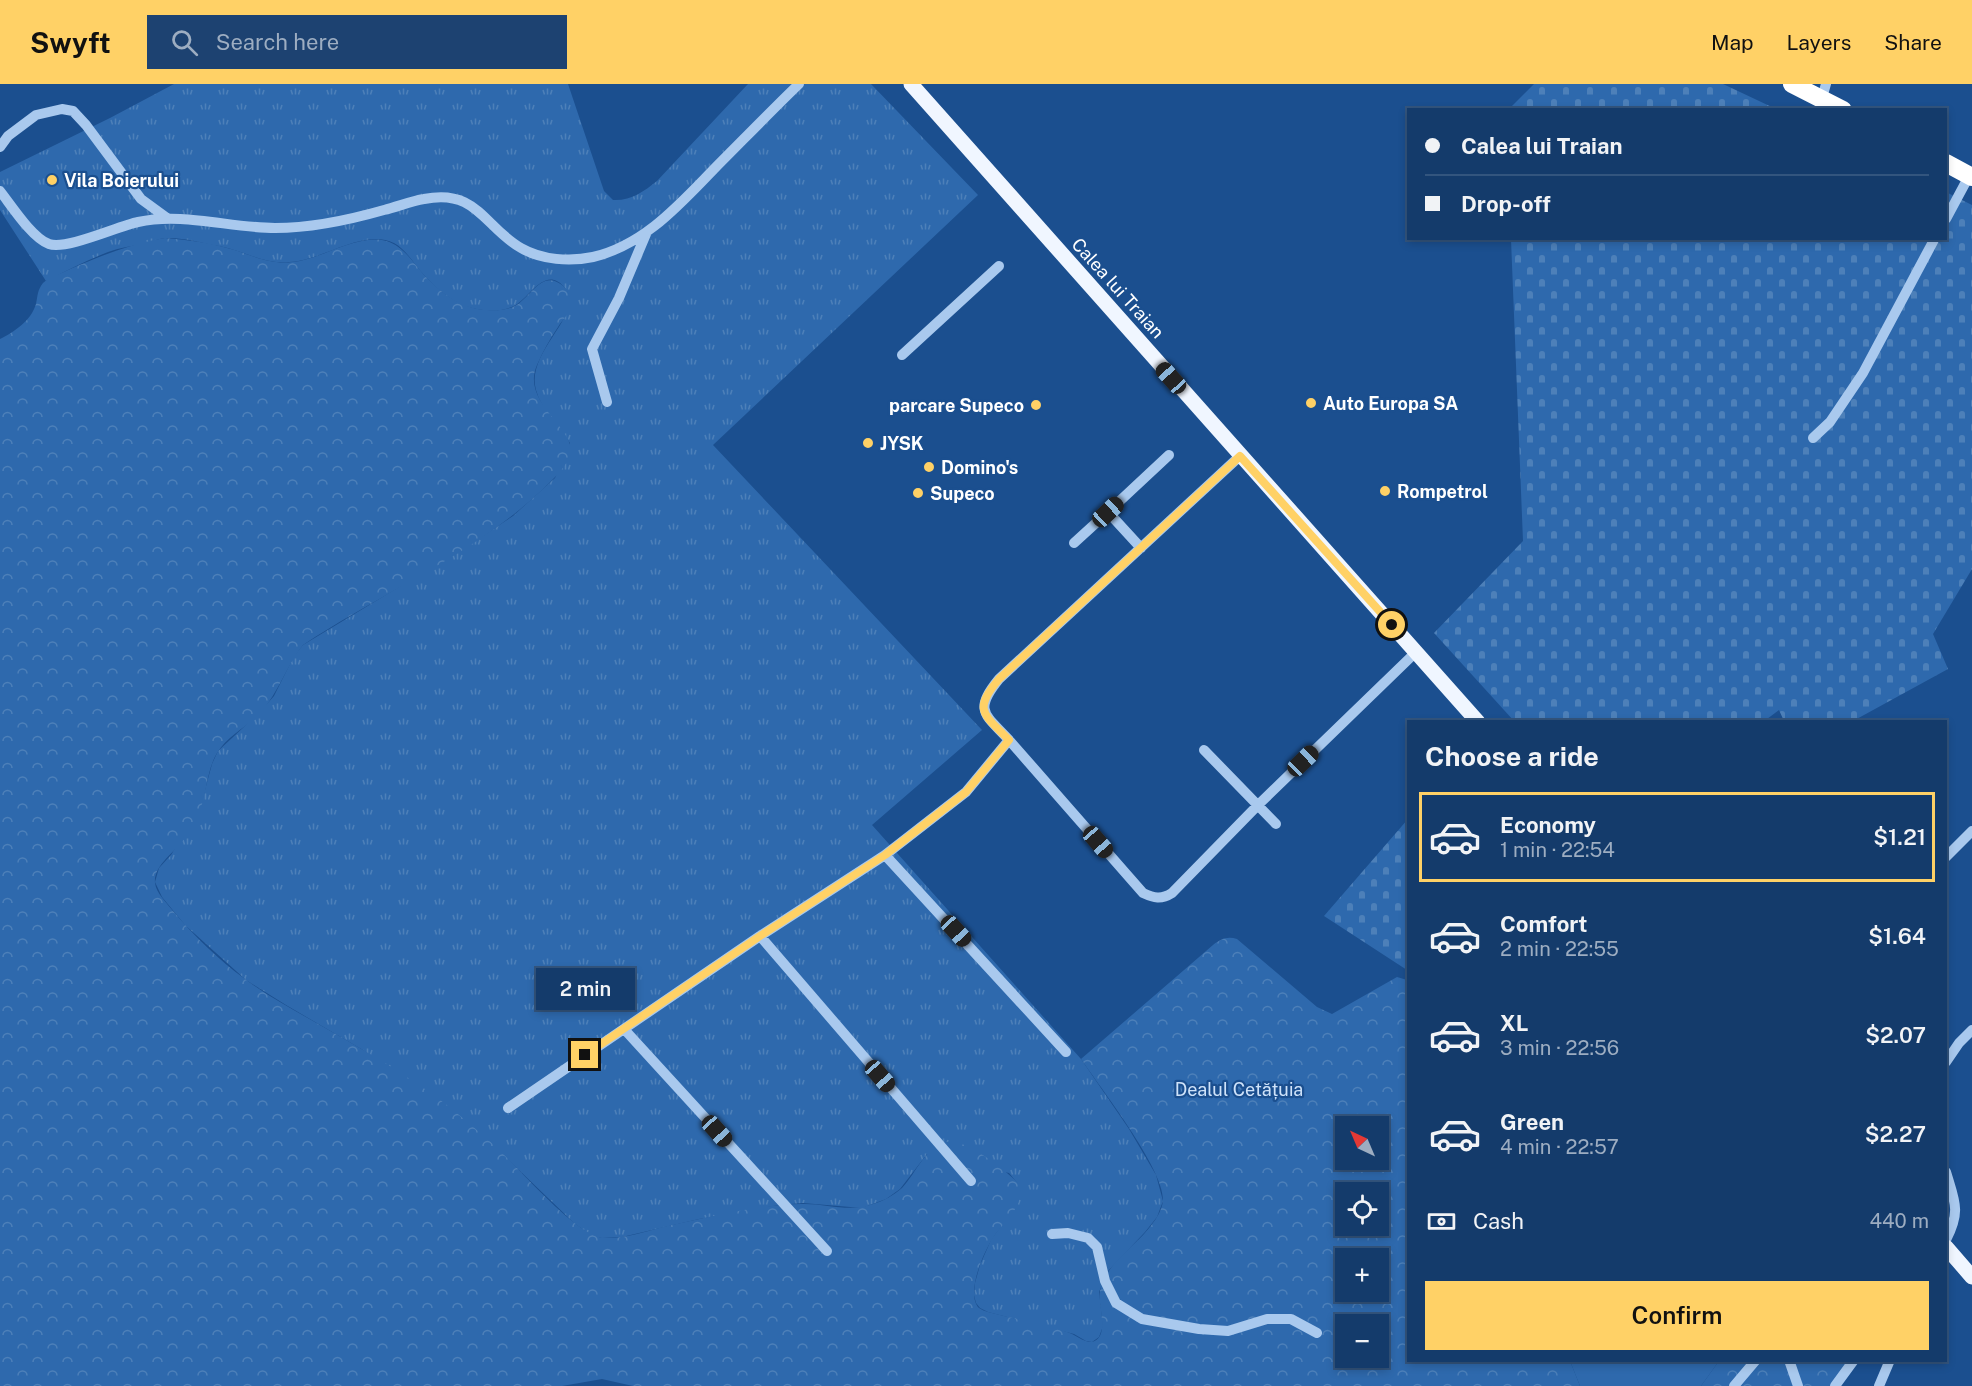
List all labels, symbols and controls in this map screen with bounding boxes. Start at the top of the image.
search box [147,15,567,69]
text: Swyft [30,26,111,59]
icon: search [168,26,201,59]
text: Search here [216,29,339,55]
text: Map [1711,30,1754,55]
text: Layers [1787,30,1851,55]
text: Share [1884,30,1942,55]
text: Calea lui Traian [1461,133,1623,159]
place label: Vila Boierului [64,170,179,191]
marker: Vila Boierului [45,173,59,187]
text: Drop-off [1461,191,1551,217]
street label: Calea lui Traian [1067,234,1169,342]
car [1152,359,1190,397]
place label: Auto Europa SA [1323,393,1458,414]
place label: parcare Supeco [889,395,1024,416]
marker: Auto Europa SA [1304,396,1318,410]
marker: parcare Supeco [1029,398,1043,412]
place label: JYSK [880,433,924,454]
marker: JYSK [861,436,875,450]
place label: Domino's [941,457,1018,478]
marker: Domino's [922,460,936,474]
place label: Rompetrol [1397,481,1488,502]
place label: Supeco [930,483,995,504]
marker: Rompetrol [1378,484,1392,498]
marker: Supeco [911,486,925,500]
car [1089,493,1127,531]
route start [1378,611,1405,638]
text: Choose a ride [1425,740,1599,772]
car [1284,742,1322,780]
icon: car [1428,810,1482,864]
text: Economy [1500,812,1596,838]
car [1079,823,1117,861]
text: $1.21 [1873,824,1926,850]
text: 1 min · 22:54 [1500,838,1615,862]
icon: car [1428,909,1482,963]
text: Comfort [1500,911,1587,937]
car [937,912,975,950]
text: $1.64 [1868,923,1926,949]
text: 2 min · 22:55 [1500,937,1619,961]
callout: 2 min [536,968,634,1010]
text: 2 min [560,977,611,1001]
icon: car [1428,1008,1482,1062]
text: XL [1500,1010,1528,1036]
text: $2.07 [1865,1022,1926,1048]
text: 3 min · 22:56 [1500,1036,1619,1060]
route end [571,1041,598,1068]
car [861,1057,899,1095]
park label: Dealul Cetățuia [1175,1079,1303,1100]
icon: car [1428,1107,1482,1161]
text: Green [1500,1109,1564,1135]
car [698,1112,736,1150]
north arrow [1335,1116,1389,1170]
map controls [1335,1116,1389,1368]
text: $2.27 [1865,1121,1926,1147]
text: 4 min · 22:57 [1500,1135,1619,1159]
button: locate [1335,1182,1389,1236]
icon: cash [1425,1205,1458,1238]
text: Cash [1473,1208,1524,1234]
text: 440 m [1869,1209,1929,1233]
button: + [1335,1248,1389,1302]
button: Confirm [1425,1281,1929,1350]
button: − [1335,1314,1389,1368]

